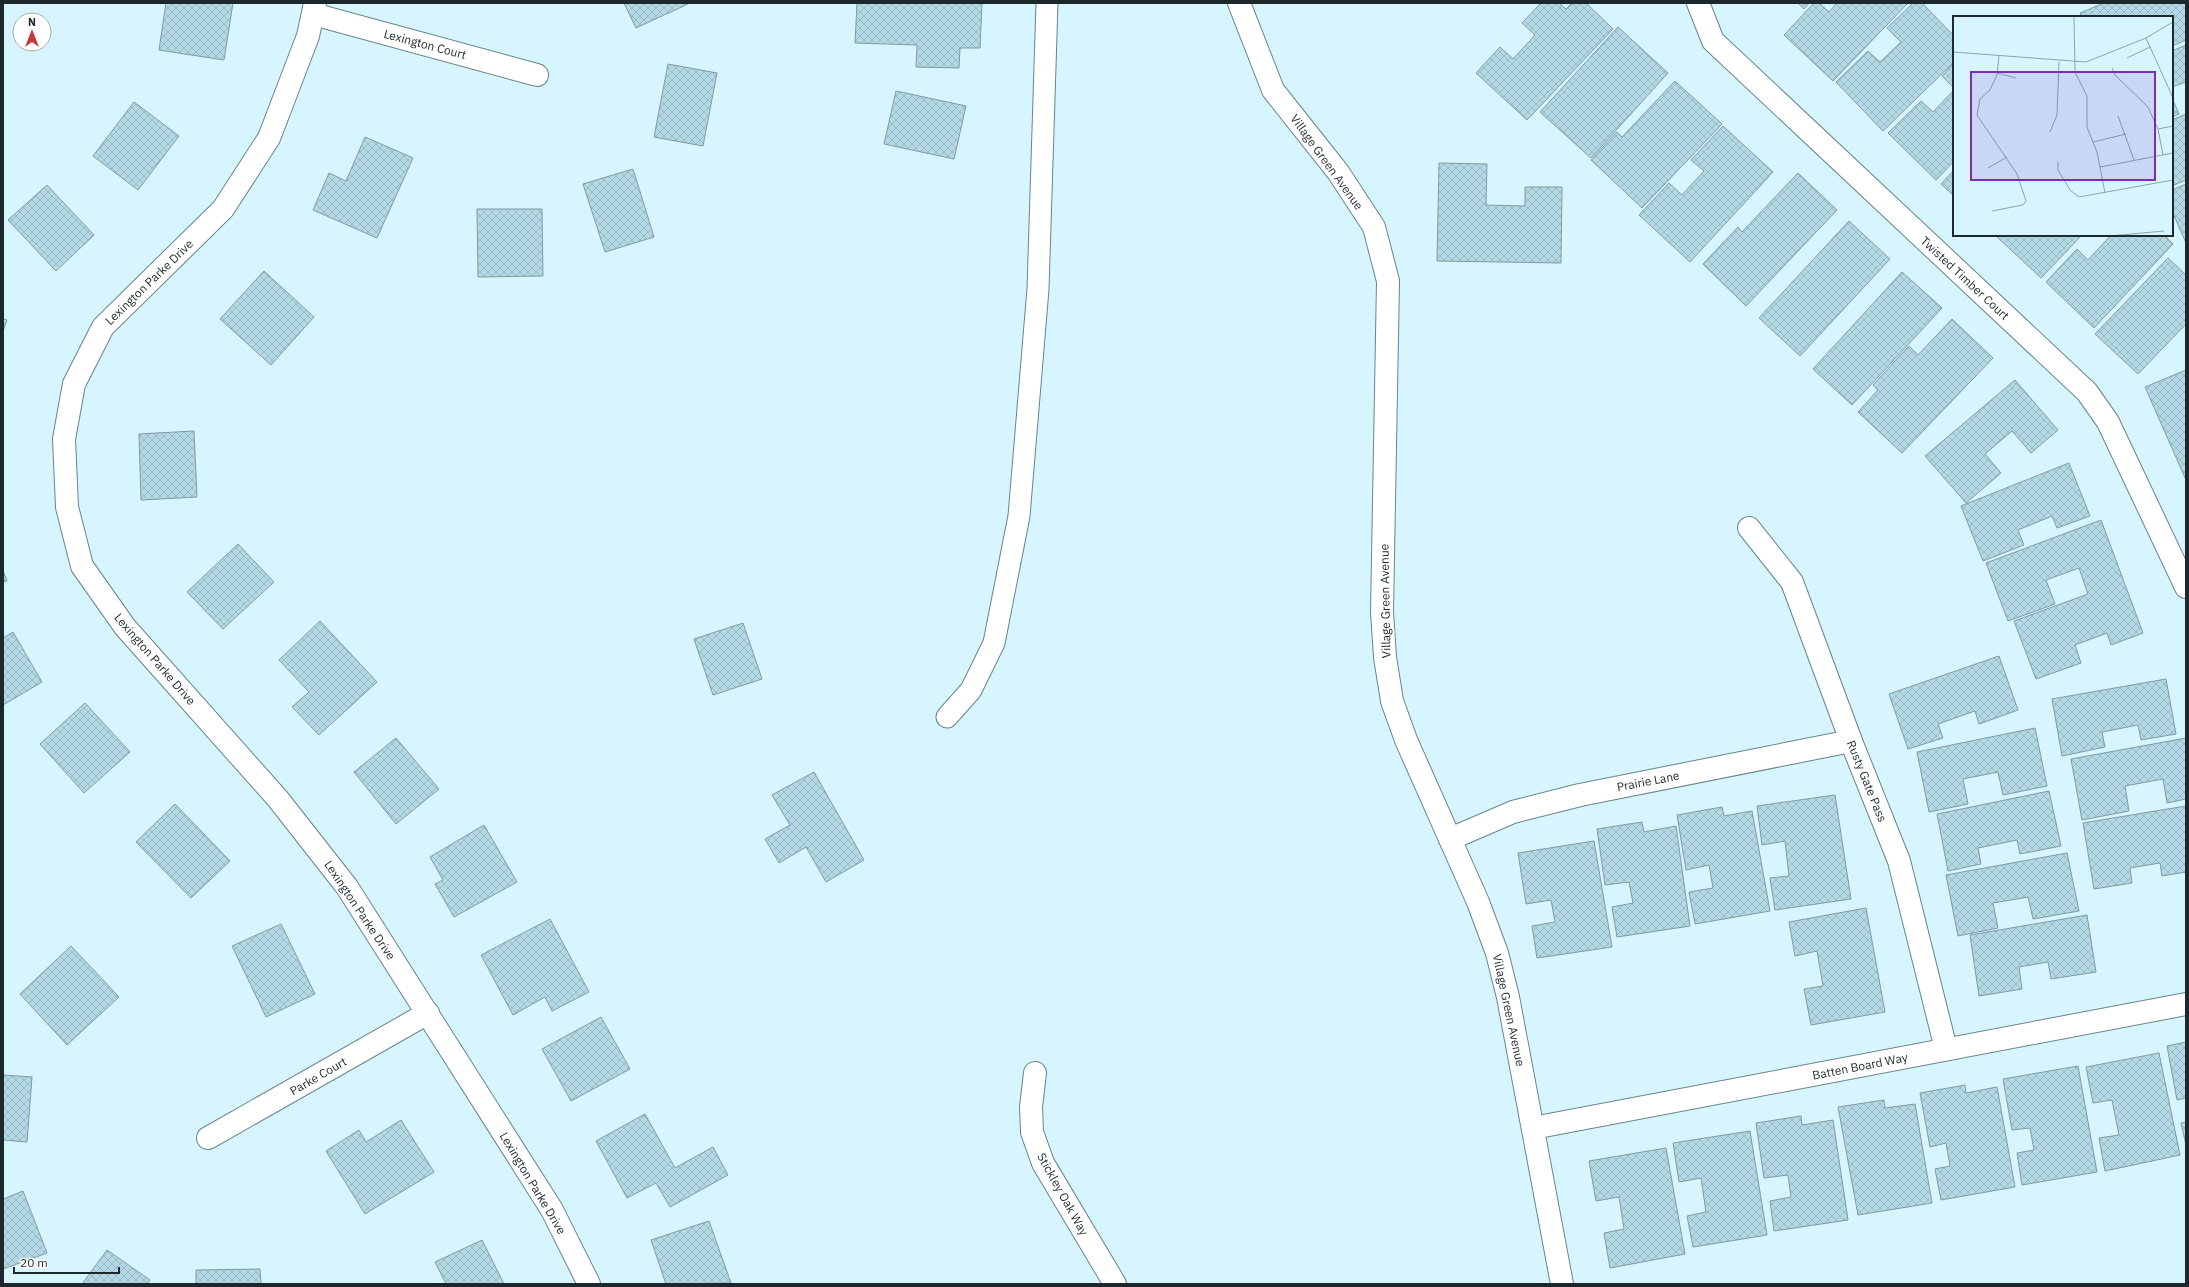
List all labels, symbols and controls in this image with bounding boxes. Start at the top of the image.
north arrow [12,12,52,52]
text: N [28,15,36,29]
inset map [1953,16,2173,236]
street label: Lexington Court [382,26,468,62]
street label: Village Green Avenue [1287,111,1367,213]
street label: Twisted Timber Court [1918,233,2012,323]
street label: Lexington Parke Drive [102,236,196,328]
street label: Village Green Avenue [1376,543,1393,658]
street label: Lexington Parke Drive [111,610,199,708]
street label: Rusty Gate Pass [1844,738,1890,824]
street label: Prairie Lane [1615,767,1681,794]
street label: Lexington Parke Drive [321,858,399,963]
street label: Village Green Avenue [1490,952,1528,1068]
street label: Batten Board Way [1811,1049,1909,1083]
street label: Parke Court [287,1054,349,1098]
street label: Lexington Parke Drive [497,1129,570,1237]
street label: Stickley Oak Way [1034,1150,1092,1238]
scale bar [14,1249,119,1275]
text: 20 m [20,1255,48,1270]

